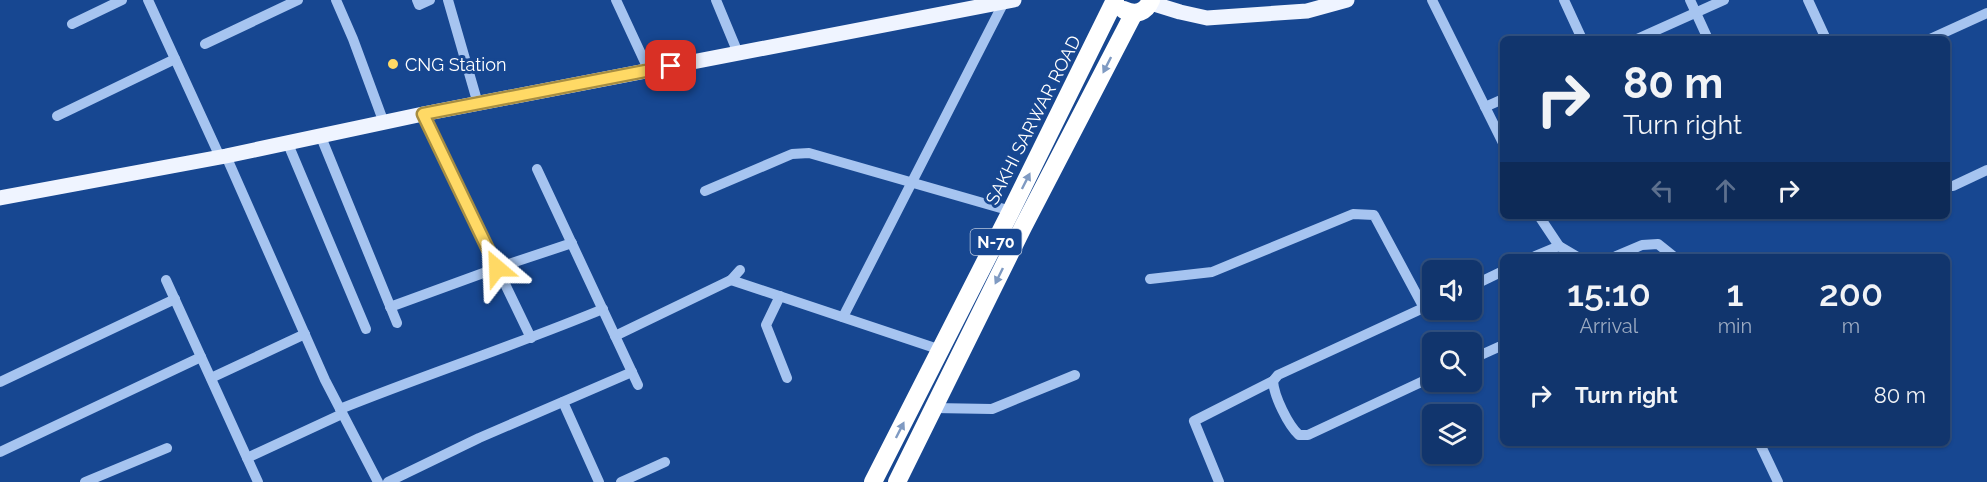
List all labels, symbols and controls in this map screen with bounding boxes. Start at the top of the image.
street label: SAKHI SARWAR ROAD [981,32,1085,208]
pin [645,40,696,91]
icon: arrive [654,49,687,82]
place label: CNG Station [405,54,506,75]
marker: CNG Station [386,57,400,71]
one-way arrow [1102,57,1112,74]
text: 80 m [1623,59,1723,108]
icon: right [1524,60,1602,138]
text: Turn right [1623,109,1742,140]
one-way arrow [1021,172,1031,190]
icon: left [1646,174,1679,207]
icon: ahead [1709,174,1742,207]
icon: right [1772,174,1805,207]
road number: N-70 [970,229,1022,255]
position arrow [465,236,529,300]
map controls [1422,260,1482,464]
button: sound [1422,260,1482,320]
one-way arrow [995,268,1004,285]
text: 15:10 [1567,272,1651,314]
text: 1 [1726,272,1743,314]
text: 200 [1819,272,1883,314]
text: Arrival [1580,314,1638,338]
text: min [1718,314,1752,338]
text: m [1842,314,1860,338]
button: search [1422,332,1482,392]
icon: right [1524,379,1557,412]
text: Turn right [1575,382,1678,408]
text: 80 m [1874,382,1926,408]
button: layers [1422,404,1482,464]
one-way arrow [895,421,905,438]

